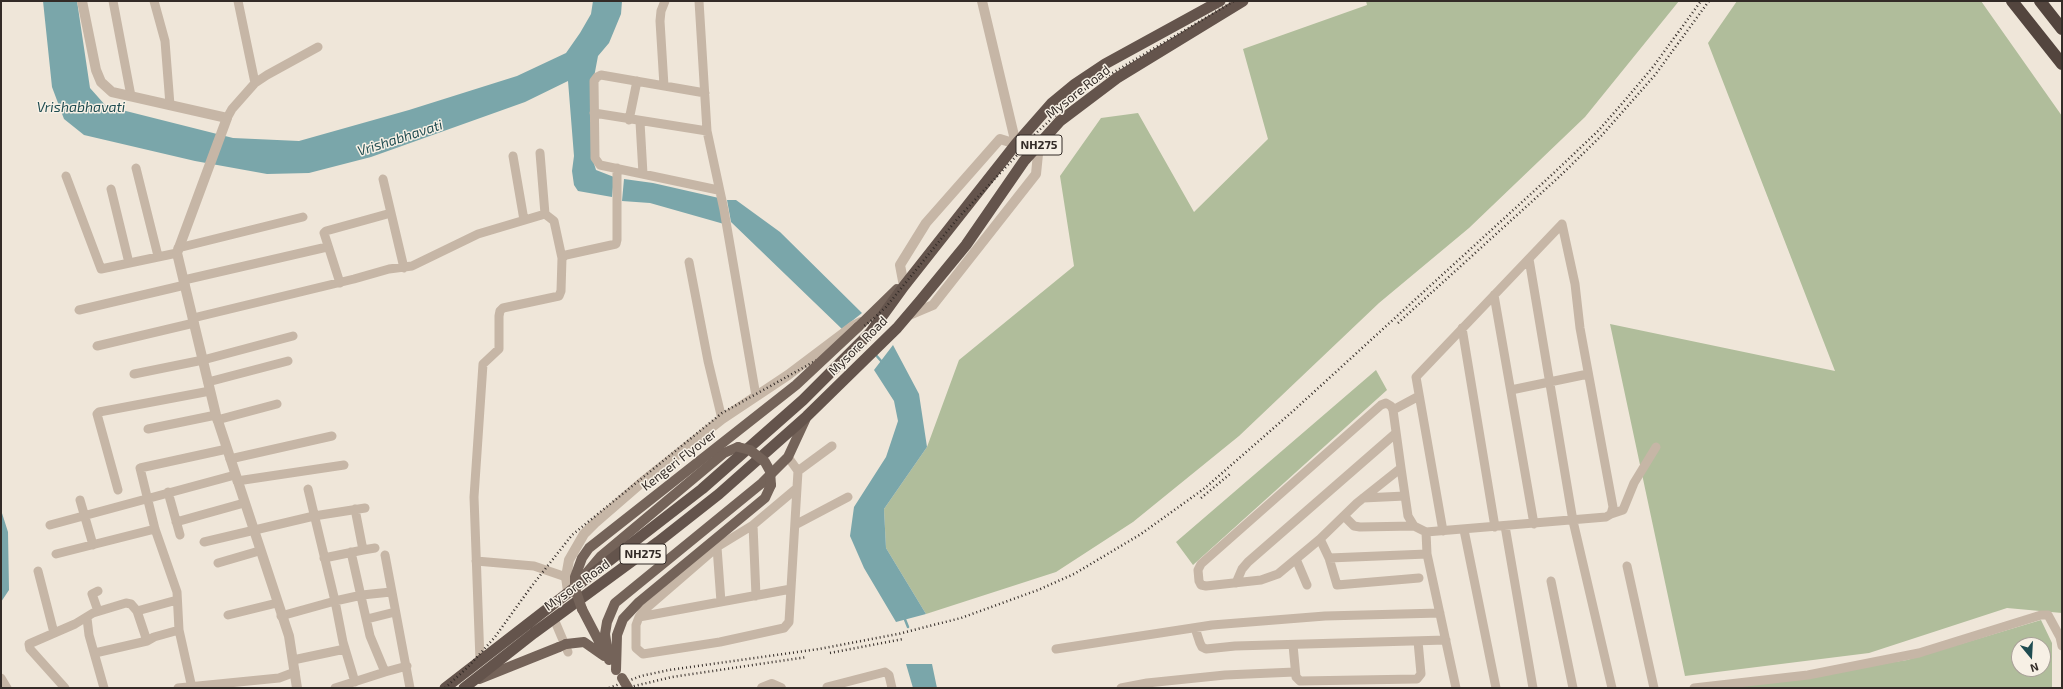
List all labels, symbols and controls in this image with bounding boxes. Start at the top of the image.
street label: Mysore Road [1043,62,1113,122]
water label: Vrishabhavati [37,99,125,115]
water label: Vrishabhavati [355,116,445,160]
road number: NH275 [1016,135,1062,155]
street label: Mysore Road [825,313,891,379]
street label: Kengeri Flyover [638,426,720,494]
road number: NH275 [620,544,666,564]
street label: Mysore Road [541,556,613,614]
north arrow [2011,637,2051,677]
text: N [2029,661,2040,675]

